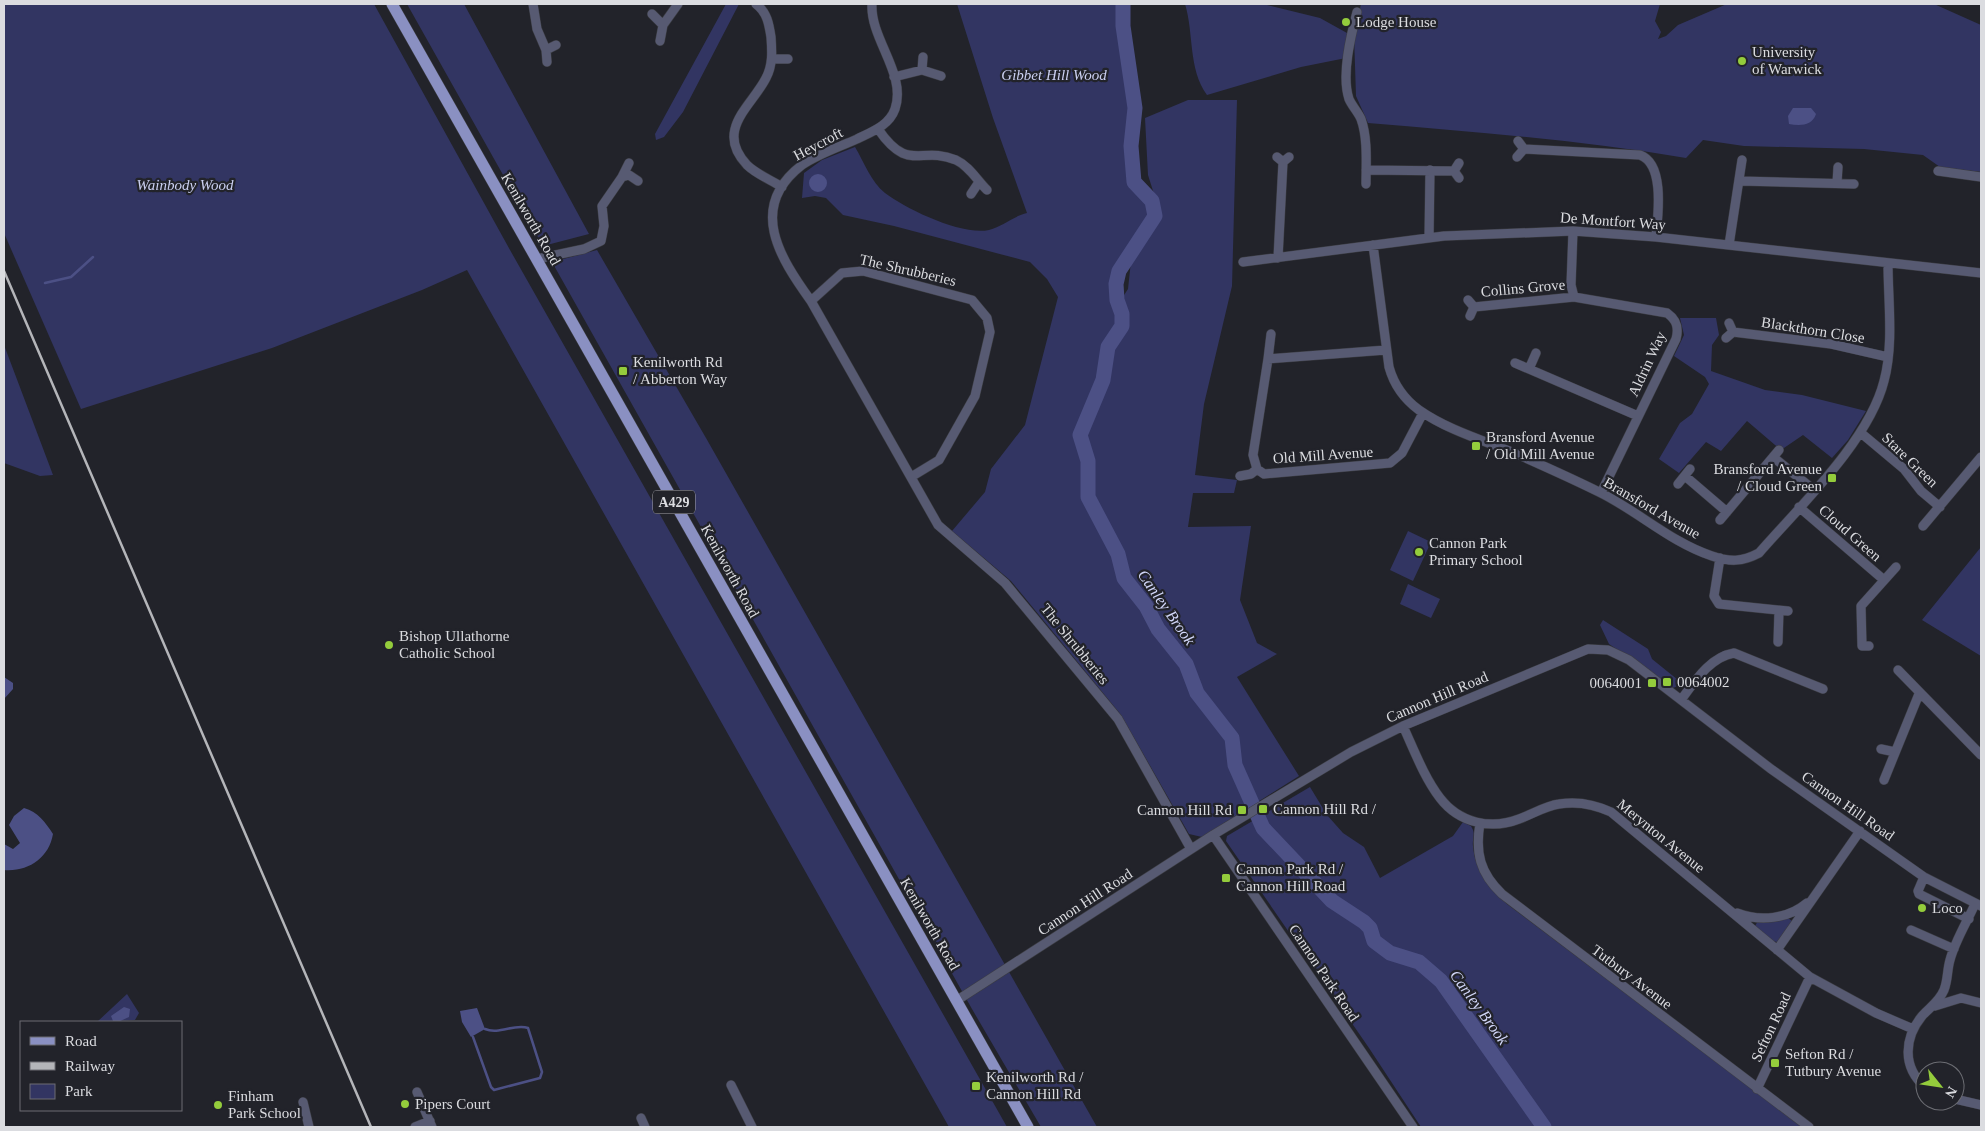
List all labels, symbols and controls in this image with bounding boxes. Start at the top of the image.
place label: Lodge House [1356,14,1437,30]
marker: Lodge House [1340,16,1352,28]
place label: University of Warwick [1752,44,1822,77]
marker: University of Warwick [1736,55,1748,67]
park label: Gibbet Hill Wood [1001,67,1107,83]
street label: Heycroft [791,124,846,164]
street label: Kenilworth Road [498,170,564,268]
park label: Wainbody Wood [137,177,234,193]
street label: De Montfort Way [1560,209,1667,233]
street label: The Shrubberies [858,251,958,289]
street label: Collins Grove [1480,276,1566,300]
street label: Blackthorn Close [1760,314,1866,346]
street label: Aldrin Way [1625,329,1669,399]
place label: Kenilworth Rd / Abberton Way [633,354,728,387]
marker: Kenilworth Rd / Abberton Way [617,365,629,377]
place label: Bransford Avenue / Old Mill Avenue [1486,429,1595,462]
street label: Stare Green [1879,430,1942,491]
marker: Bransford Avenue / Old Mill Avenue [1470,440,1482,452]
street label: Old Mill Avenue [1272,443,1374,466]
place label: Bransford Avenue / Cloud Green [1714,461,1822,494]
marker: Bransford Avenue / Cloud Green [1826,472,1838,484]
street label: Bransford Avenue [1601,474,1703,542]
road number: A429 [653,491,695,514]
street label: Cloud Green [1816,502,1885,565]
street label: Kenilworth Road [698,522,762,621]
place label: Cannon Park Primary School [1429,535,1523,568]
marker: Cannon Park Primary School [1413,546,1425,558]
water label: Canley Brook [1134,566,1199,649]
street label: The Shrubberies [1038,601,1112,688]
place label: Bishop Ullathorne Catholic School [399,628,510,661]
marker: Bishop Ullathorne Catholic School [383,639,395,651]
street label: Cannon Hill Road [1384,668,1491,726]
place label: 0064002 [1677,674,1730,690]
place label: 0064001 [1590,675,1642,691]
marker: 0064002 [1661,676,1673,688]
marker: 0064001 [1646,677,1658,689]
street label: Cannon Hill Road [1799,768,1898,844]
street label: Merynton Avenue [1614,796,1708,876]
place label: Cannon Hill Rd / [1273,801,1377,817]
place label: Cannon Hill Rd [1137,802,1232,818]
marker: Cannon Hill Rd / [1257,803,1269,815]
marker: Cannon Hill Rd [1236,804,1248,816]
place label: Cannon Park Rd / Cannon Hill Road [1236,861,1346,894]
street label: Cannon Hill Road [1035,865,1136,938]
marker: Cannon Park Rd / Cannon Hill Road [1220,872,1232,884]
street label: Kenilworth Road [897,875,963,973]
place label: Loco [1932,900,1963,916]
marker: Loco [1916,902,1928,914]
street label: Cannon Park Road [1286,922,1363,1025]
street label: Tutbury Avenue [1589,942,1676,1013]
water label: Canley Brook [1446,967,1513,1049]
street label: Sefton Road [1748,989,1794,1064]
legend [20,1021,182,1111]
text: Road [65,1033,97,1049]
place label: Sefton Rd / Tutbury Avenue [1785,1046,1882,1079]
marker: Sefton Rd / Tutbury Avenue [1769,1057,1781,1069]
text: Railway [65,1058,115,1074]
north arrow [1915,1061,1965,1111]
place label: Kenilworth Rd / Cannon Hill Rd [986,1069,1084,1102]
marker: Kenilworth Rd / Cannon Hill Rd [970,1080,982,1092]
text: Park [65,1083,93,1099]
text: N [1942,1084,1960,1100]
place label: Finham Park School [228,1088,301,1121]
place label: Pipers Court [415,1096,491,1112]
marker: Pipers Court [399,1098,411,1110]
marker: Finham Park School [212,1099,224,1111]

